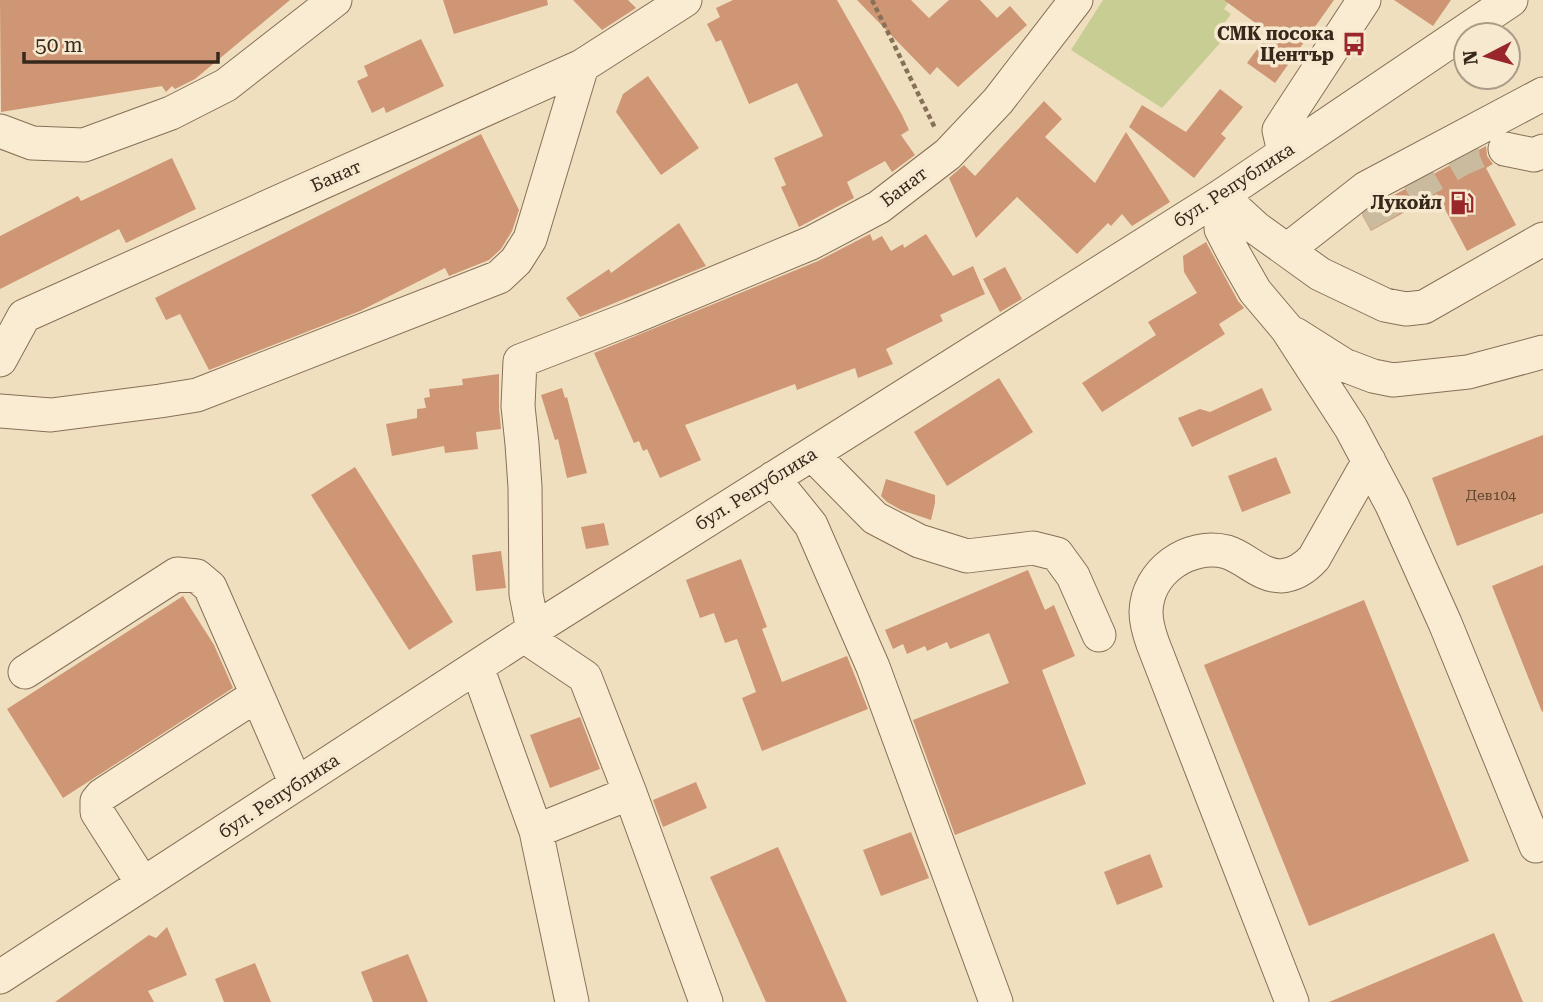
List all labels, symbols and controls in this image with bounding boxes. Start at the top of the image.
scale bar [24,21,219,65]
north arrow [1452,21,1522,91]
place label: СМК посока Център [1217,23,1334,65]
bus stop icon: СМК посока Център [1340,30,1368,58]
text: 50 m [35,33,83,57]
text: N [1458,49,1483,66]
street label: бул. Република [1170,138,1298,231]
street label: Банат [307,155,364,196]
street label: Банат [876,162,931,211]
fuel station icon: Лукойл [1448,189,1476,217]
place label: Лукойл [1371,192,1442,213]
street label: бул. Република [691,443,821,534]
house number: Дев104 [1466,487,1516,503]
street label: бул. Република [215,749,343,842]

